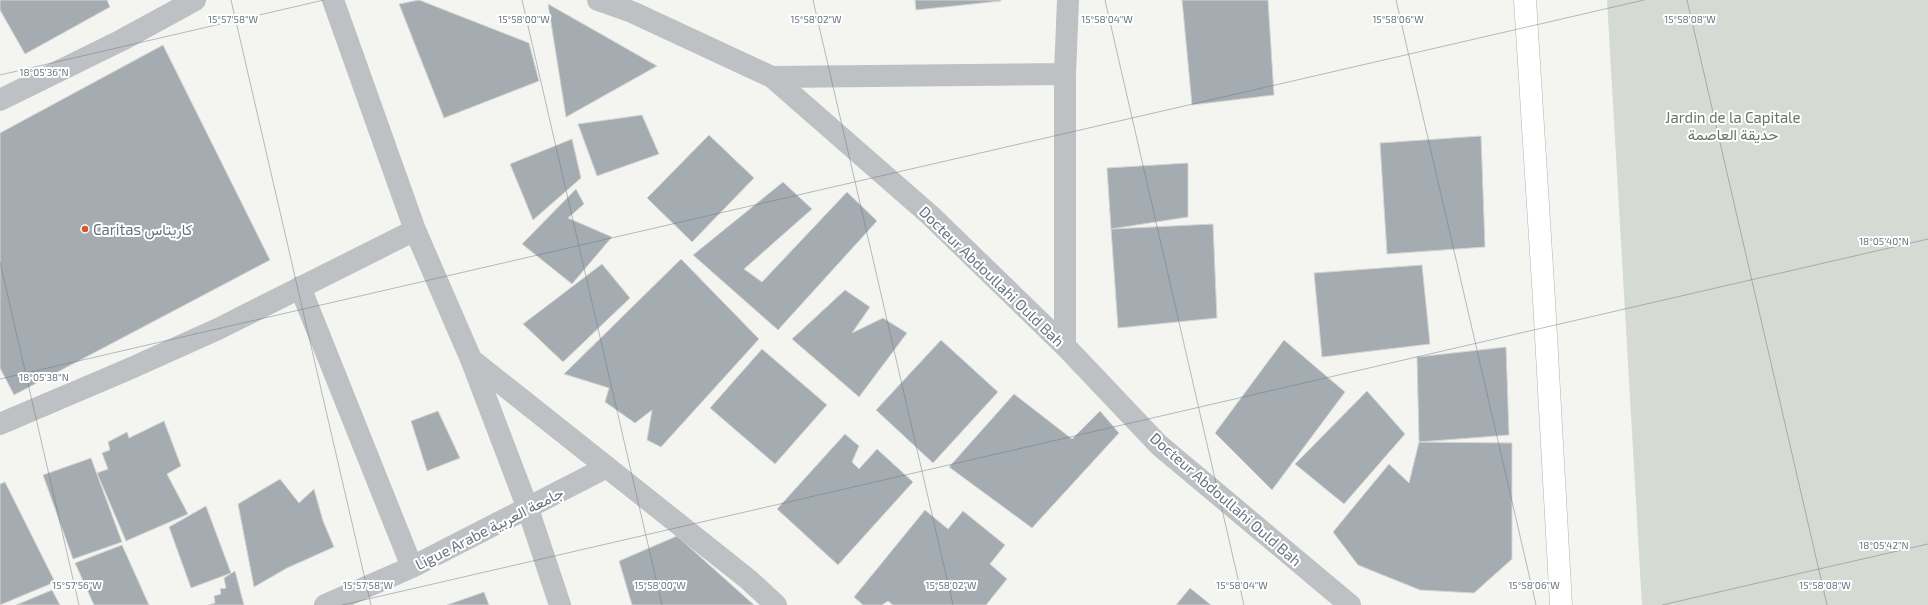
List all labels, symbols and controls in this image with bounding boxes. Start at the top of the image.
text: 15°57'58"W [208,13,259,25]
text: 15°58'00"W [498,13,550,25]
text: 15°58'02"W [790,13,842,25]
text: 15°58'04"W [1081,13,1133,25]
text: 15°58'06"W [1372,13,1424,25]
text: 15°58'08"W [1664,13,1716,25]
text: 18°05'36"N [19,66,69,78]
park label: Jardin de la Capitale حديقة العاصمة [1665,108,1801,144]
street label: Docteur Abdoullahi Ould Bah [916,202,1068,350]
place label: Caritas كاريتاس [93,220,193,240]
marker: Caritas كاريتاس [80,224,90,234]
text: 18°05'40"N [1859,235,1909,247]
text: 18°05'38"N [19,371,69,383]
street label: Docteur Abdoullahi Ould Bah [1147,428,1305,570]
street label: Ligue Arabe جامعة العربية [412,483,567,574]
text: 18°05'42"N [1859,539,1909,551]
text: 15°57'56"W [52,579,102,591]
text: 15°57'58"W [343,579,394,591]
text: 15°58'00"W [634,579,686,591]
text: 15°58'02"W [925,579,977,591]
text: 15°58'04"W [1216,579,1268,591]
text: 15°58'06"W [1508,579,1560,591]
text: 15°58'08"W [1799,579,1851,591]

